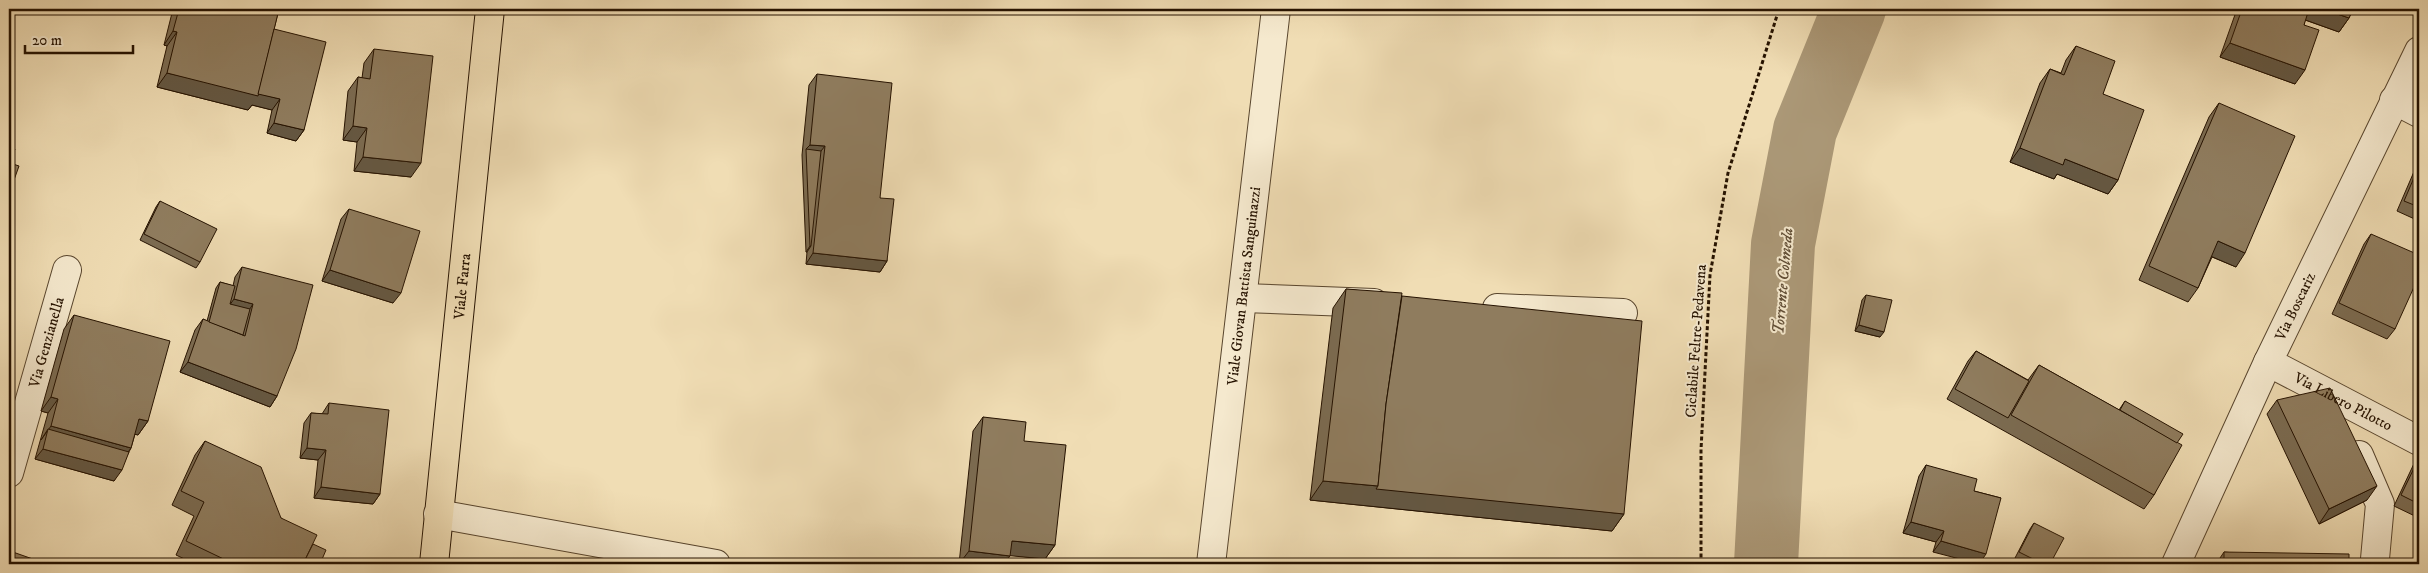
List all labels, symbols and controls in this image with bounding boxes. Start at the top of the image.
scale bar [25,22,132,54]
text: 20 m [32,31,62,50]
street label: Viale Giovan Battista Sanguinazzi [1222,185,1265,387]
water label: Torrente Colmeda [1768,227,1798,335]
street label: Viale Farra [449,252,475,321]
street label: Ciclabile Feltre-Pedavena [1681,263,1711,418]
street label: Via Boscariz [2270,269,2320,344]
street label: Via Genzianella [24,294,69,391]
street label: Via Libero Pilotto [2290,367,2396,435]

